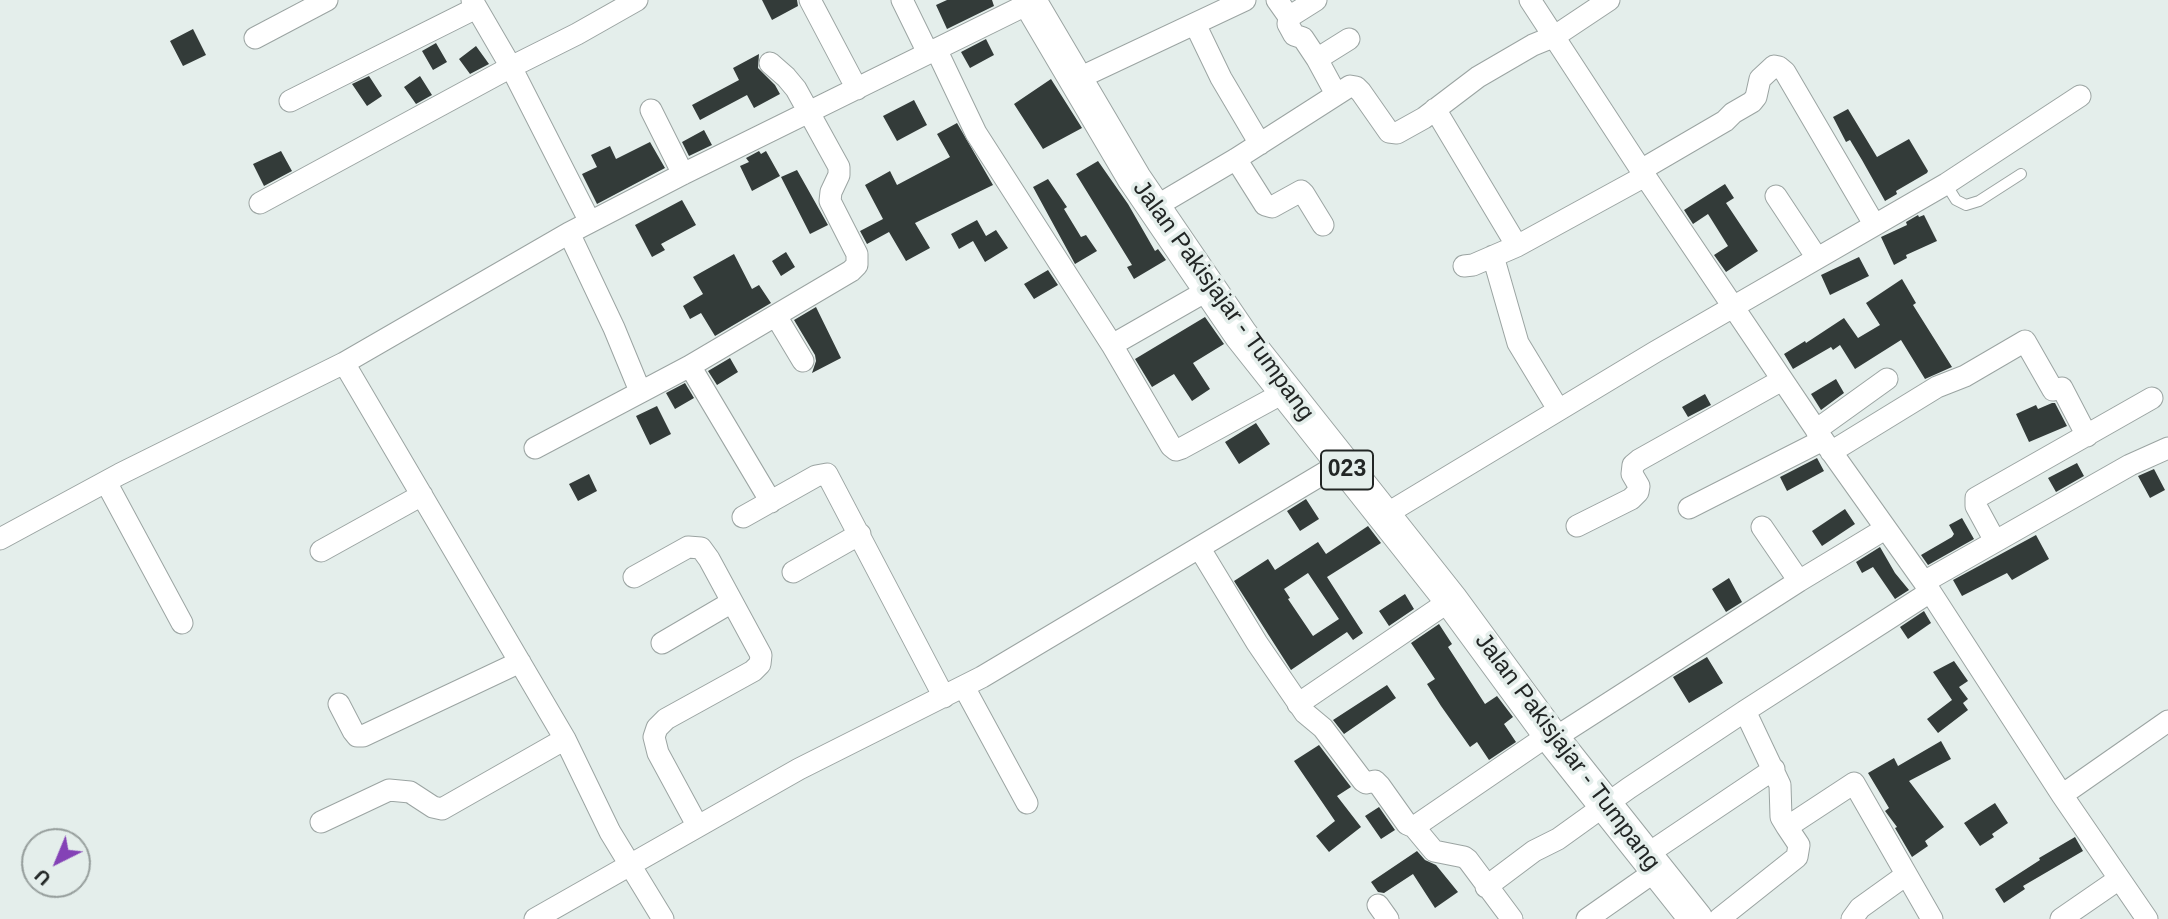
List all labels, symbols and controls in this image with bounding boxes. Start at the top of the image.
street label: Jalan Pakisjajar - Tumpang [1126,175,1320,427]
road number: 023 [1321,450,1373,490]
street label: Jalan Pakisjajar - Tumpang [1468,628,1666,876]
north arrow [21,828,91,898]
text: U [31,865,55,890]

